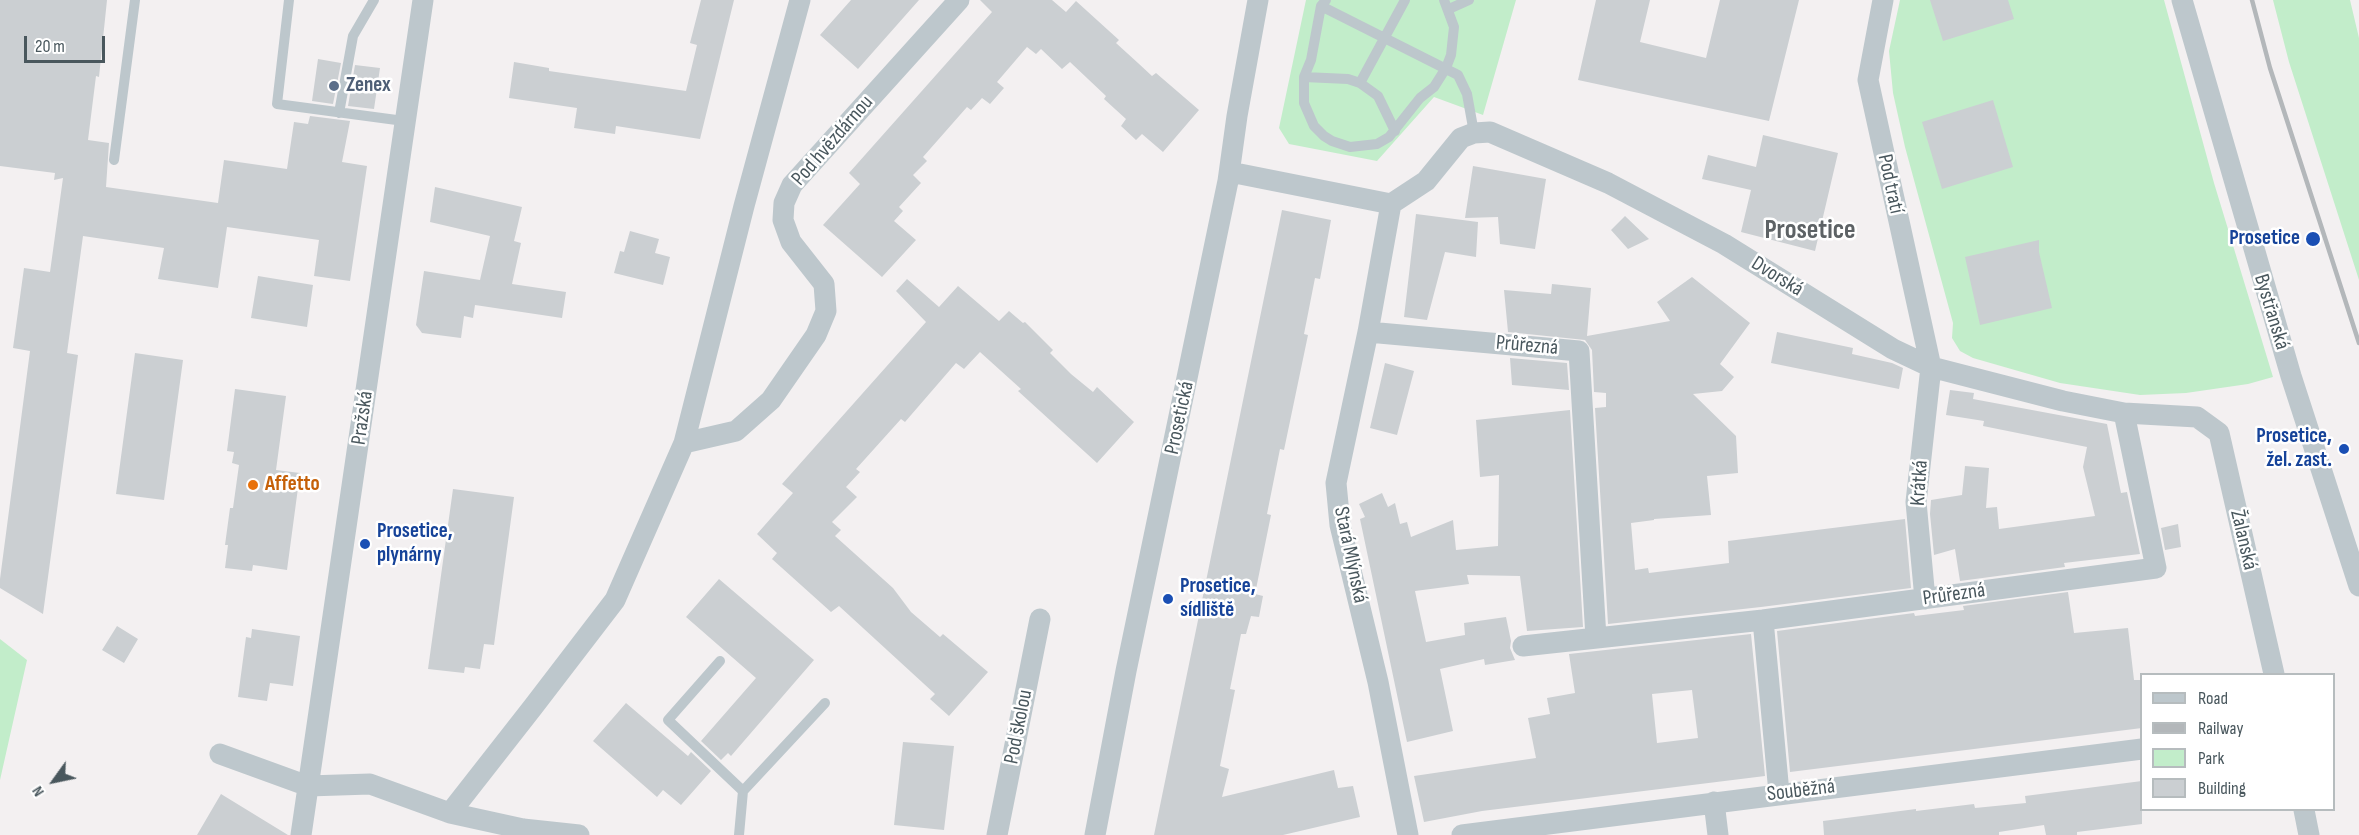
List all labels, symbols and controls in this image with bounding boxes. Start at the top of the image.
scale bar [27,24,108,62]
text: 20 m [35,36,65,57]
place label: Zenex [346,73,391,99]
marker: Zenex [327,79,341,93]
street label: Pod hvězdárnou [787,91,879,191]
street label: Pod tratí [1871,152,1909,216]
district label: Prosetice [1764,215,1856,247]
place label: Prosetice [2229,226,2300,252]
marker: Prosetice [2304,230,2322,248]
street label: Dvorská [1746,251,1808,303]
street label: Bystřanská [2248,271,2294,353]
street label: Průřezná [1495,331,1559,361]
street label: Prosetická [1160,379,1200,457]
street label: Pražská [347,390,379,446]
place label: Prosetice, žel. zast. [2256,424,2332,474]
marker: Prosetice, žel. zast. [2337,442,2351,456]
street label: Krátká [1906,459,1934,507]
place label: Affetto [265,472,320,498]
marker: Affetto [246,478,260,492]
street label: Stará Mlýnská [1328,505,1372,605]
street label: Žalanská [2224,507,2262,573]
place label: Prosetice, plynárny [377,519,453,569]
marker: Prosetice, plynárny [358,537,372,551]
place label: Prosetice, sídliště [1180,574,1256,624]
street label: Průřezná [1921,578,1987,612]
marker: Prosetice, sídliště [1161,592,1175,606]
legend [2140,673,2335,811]
street label: Pod školou [999,688,1039,766]
text: Road [2198,688,2228,709]
text: Railway [2198,718,2243,739]
text: Park [2198,748,2224,769]
north arrow [24,751,84,811]
street label: Souběžná [1766,774,1836,808]
text: Building [2198,778,2246,799]
text: N [28,782,49,800]

